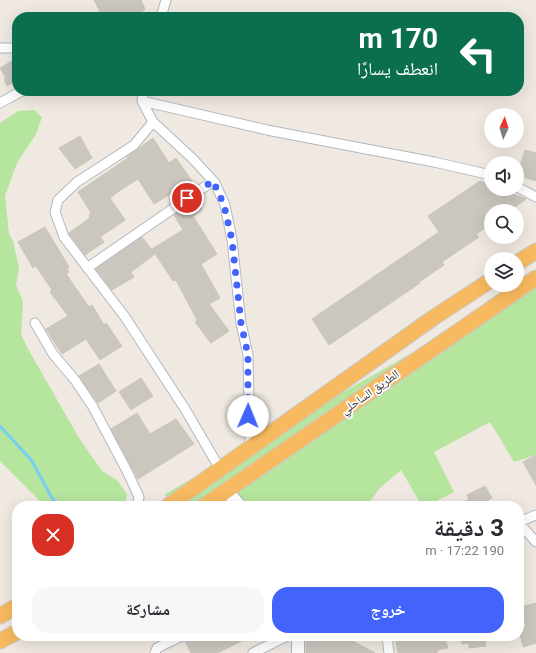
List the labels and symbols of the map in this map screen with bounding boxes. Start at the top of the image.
north arrow [484,108,524,148]
pin [170,181,204,215]
street label: الطريق الساحلي [338,367,404,420]
position arrow [227,395,269,437]

